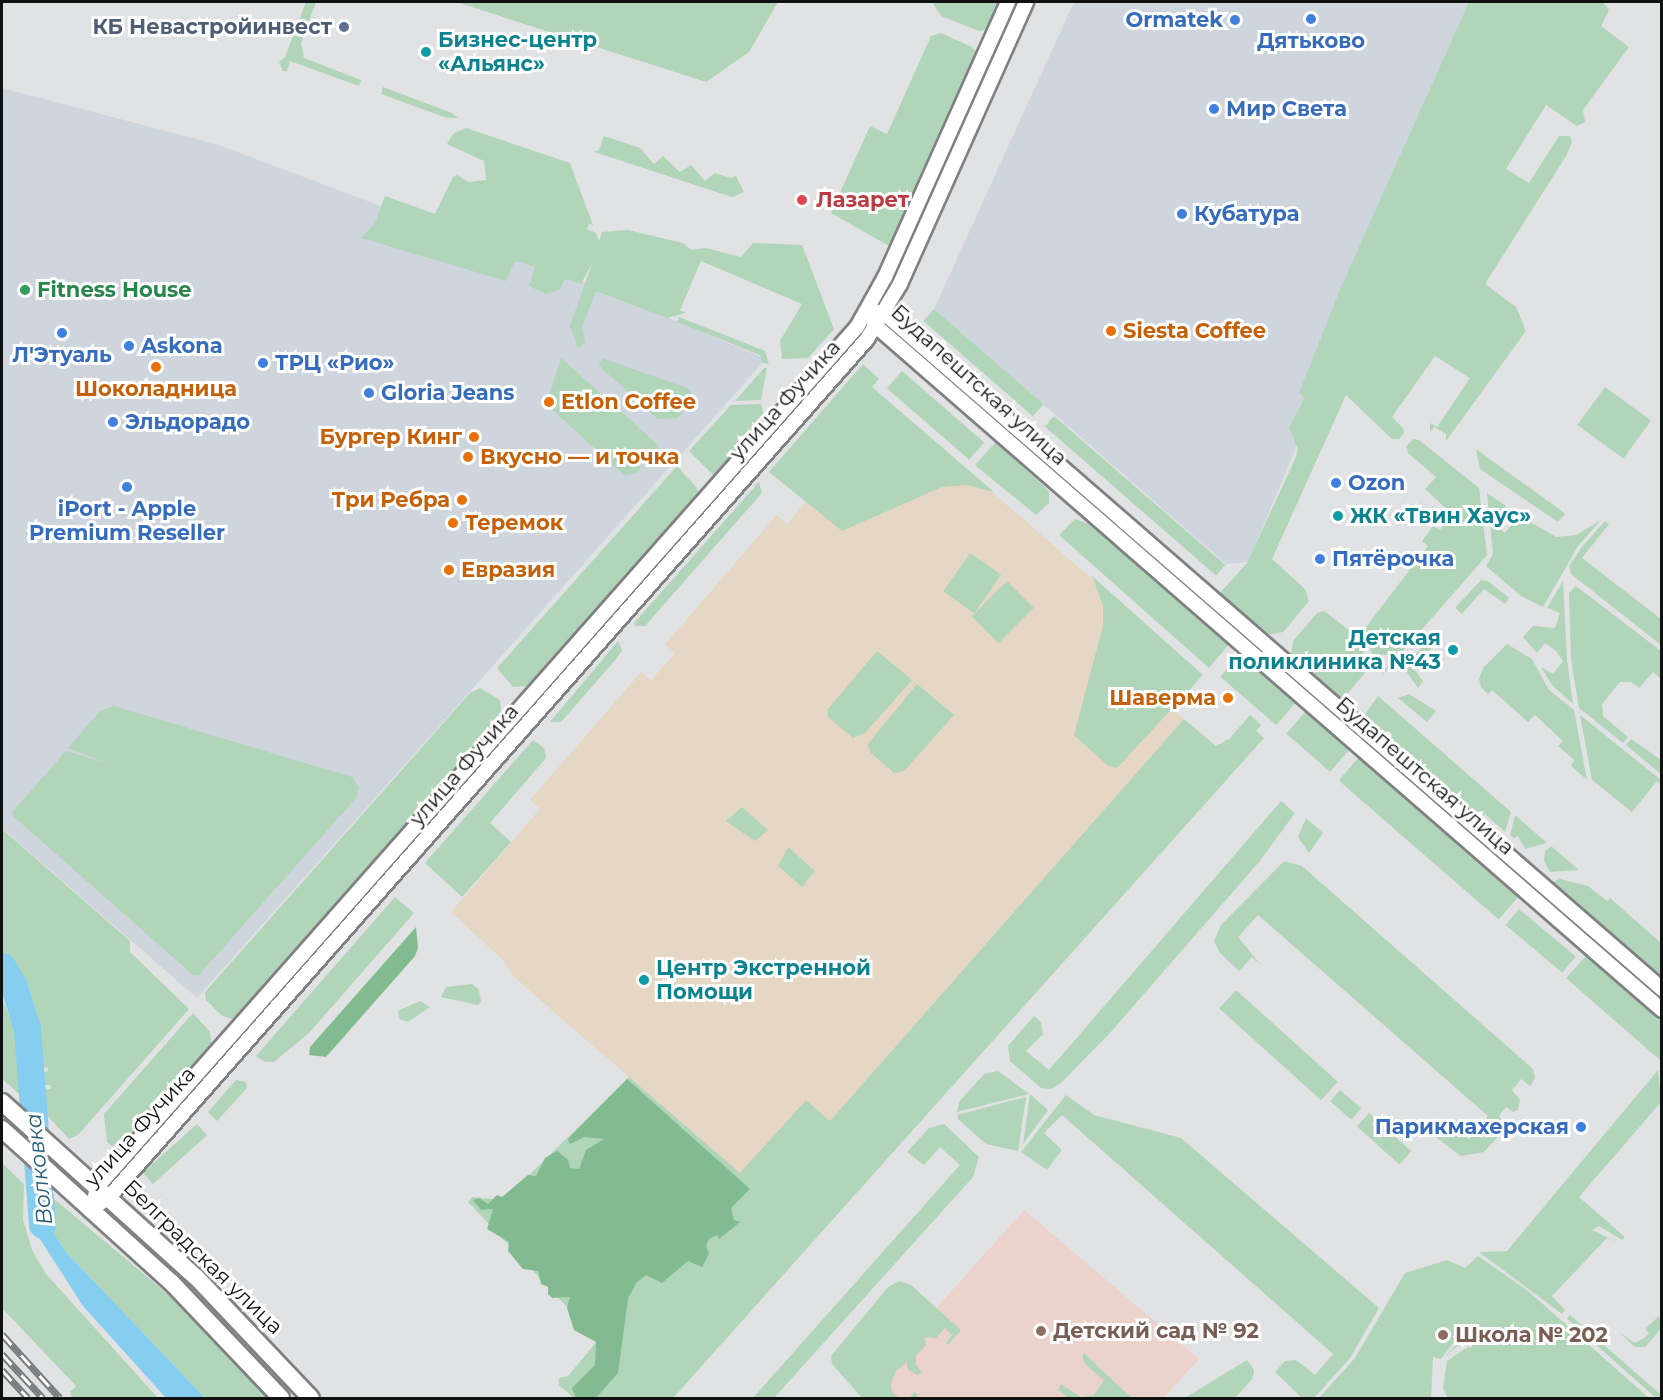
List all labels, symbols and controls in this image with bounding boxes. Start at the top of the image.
place label: Ormatek [1126,7,1223,33]
marker: Дятьково [1304,12,1318,26]
marker: Ormatek [1228,13,1242,27]
place label: КБ Невастройинвест [93,14,332,40]
marker: КБ Невастройинвест [337,20,351,34]
place label: Бизнес-центр «Альянс» [438,27,597,77]
place label: Дятьково [1257,28,1365,54]
marker: Бизнес-центр «Альянс» [419,45,433,59]
place label: Мир Света [1226,96,1347,122]
marker: Мир Света [1207,102,1221,116]
place label: Лазарет [816,187,909,213]
marker: Лазарет [793,191,811,209]
place label: Кубатура [1194,201,1299,227]
marker: Кубатура [1175,207,1189,221]
place label: Fitness House [37,277,192,303]
marker: Fitness House [18,283,32,297]
street label: Будапештская улица [886,299,1072,471]
place label: Siesta Coffee [1123,318,1266,344]
marker: Siesta Coffee [1104,324,1118,338]
marker: Л'Этуаль [55,326,69,340]
place label: Askona [141,333,223,359]
street label: улица Фучика [724,335,846,465]
marker: Askona [122,339,136,353]
place label: Л'Этуаль [12,342,112,368]
place label: ТРЦ «Рио» [275,350,394,376]
marker: ТРЦ «Рио» [256,356,270,370]
marker: Шоколадница [149,360,163,374]
place label: Шоколадница [75,376,237,402]
place label: Gloria Jeans [381,380,514,406]
marker: Gloria Jeans [362,386,376,400]
place label: Etlon Coffee [561,389,696,415]
marker: Etlon Coffee [542,395,556,409]
place label: Эльдорадо [125,409,250,435]
marker: Эльдорадо [106,415,120,429]
place label: Бургер Кинг [319,424,462,450]
marker: Бургер Кинг [467,430,481,444]
place label: Вкусно — и точка [480,444,680,470]
marker: Вкусно — и точка [461,450,475,464]
place label: Ozon [1348,470,1405,496]
marker: Ozon [1329,476,1343,490]
marker: iPort - Apple Premium Reseller [120,480,134,494]
place label: Три Ребра [332,487,450,513]
marker: Три Ребра [455,493,469,507]
place label: iPort - Apple Premium Reseller [29,496,225,546]
place label: ЖК «Твин Хаус» [1350,503,1531,529]
marker: ЖК «Твин Хаус» [1331,509,1345,523]
place label: Теремок [465,510,563,536]
marker: Теремок [446,516,460,530]
place label: Пятёрочка [1332,546,1454,572]
marker: Пятёрочка [1313,552,1327,566]
place label: Евразия [461,557,555,583]
marker: Евразия [442,563,456,577]
place label: Детская поликлиника №43 [1228,625,1441,675]
marker: Детская поликлиника №43 [1446,643,1460,657]
place label: Шаверма [1109,685,1216,711]
marker: Шаверма [1221,691,1235,705]
street label: Будапештская улица [1331,692,1519,860]
street label: улица Фучика [404,699,524,831]
place label: Центр Экстренной Помощи [656,955,871,1005]
marker: Центр Экстренной Помощи [637,973,651,987]
street label: улица Фучика [79,1062,201,1192]
water label: Волковка [20,1112,58,1226]
place label: Парикмахерская [1375,1114,1569,1140]
marker: Парикмахерская [1574,1120,1588,1134]
street label: Белградская улица [118,1175,288,1339]
place label: Детский сад № 92 [1053,1318,1259,1344]
place label: Школа № 202 [1455,1322,1608,1348]
marker: Детский сад № 92 [1034,1324,1048,1338]
marker: Школа № 202 [1436,1328,1450,1342]

